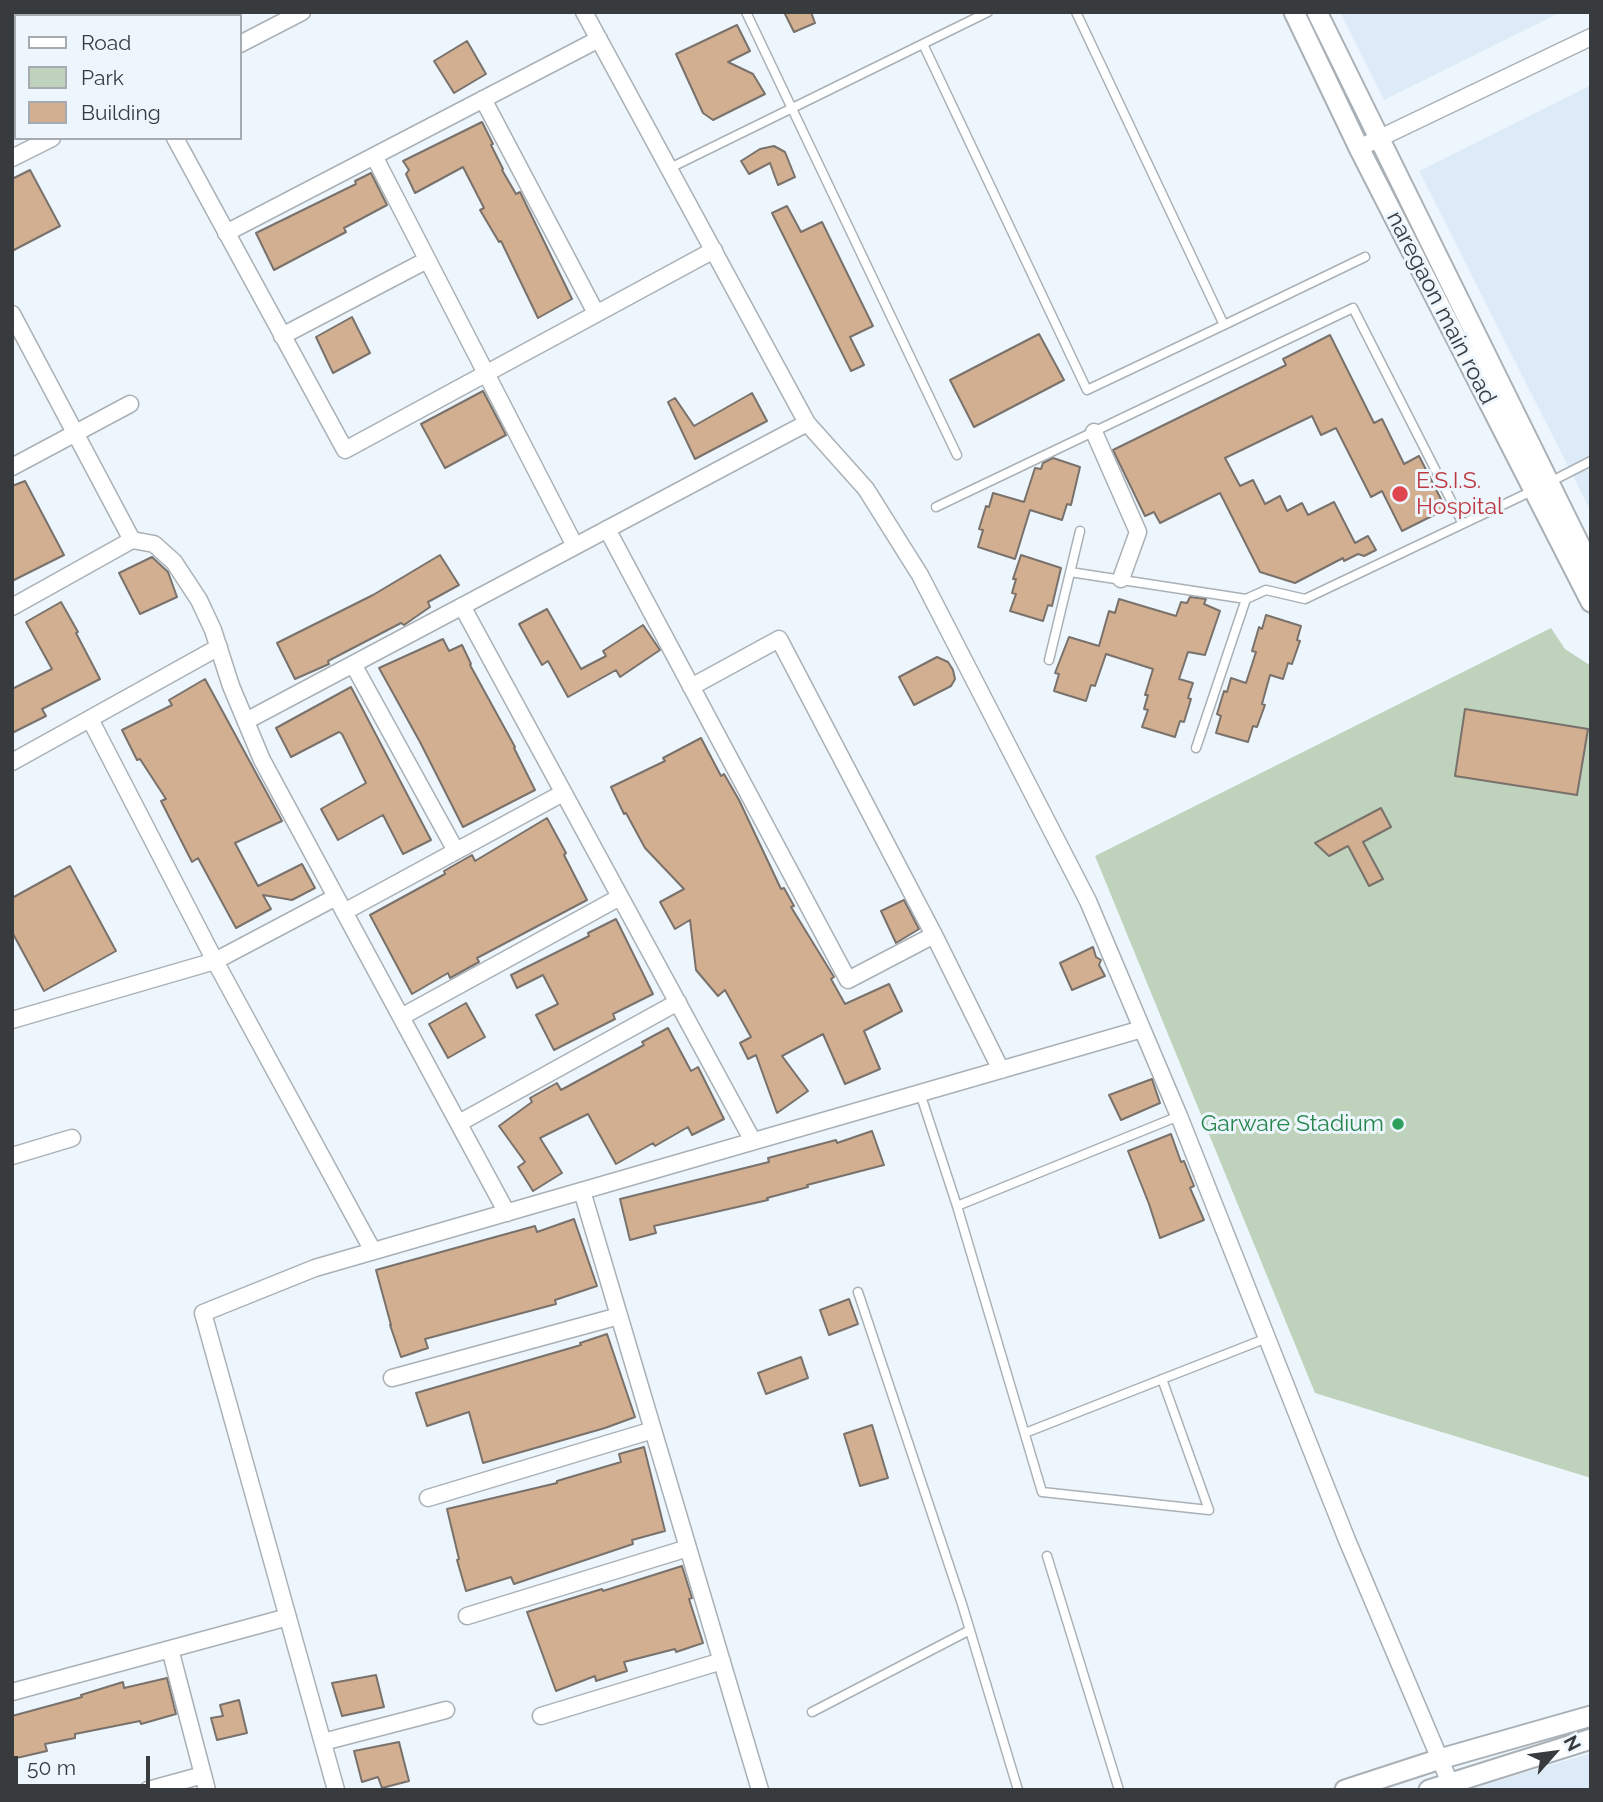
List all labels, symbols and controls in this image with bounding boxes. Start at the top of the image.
legend [14,14,242,140]
text: Road [81,30,131,55]
text: Park [81,65,124,90]
text: Building [81,100,161,125]
street label: naregaon main road [1380,207,1502,409]
place label: E.S.I.S. Hospital [1416,467,1503,521]
marker: E.S.I.S. Hospital [1390,484,1410,504]
place label: Garware Stadium [1201,1110,1384,1138]
marker: Garware Stadium [1390,1116,1406,1132]
north arrow [1519,1718,1589,1788]
text: N [1559,1732,1586,1755]
scale bar [18,1742,154,1786]
text: 50 m [27,1755,76,1780]

